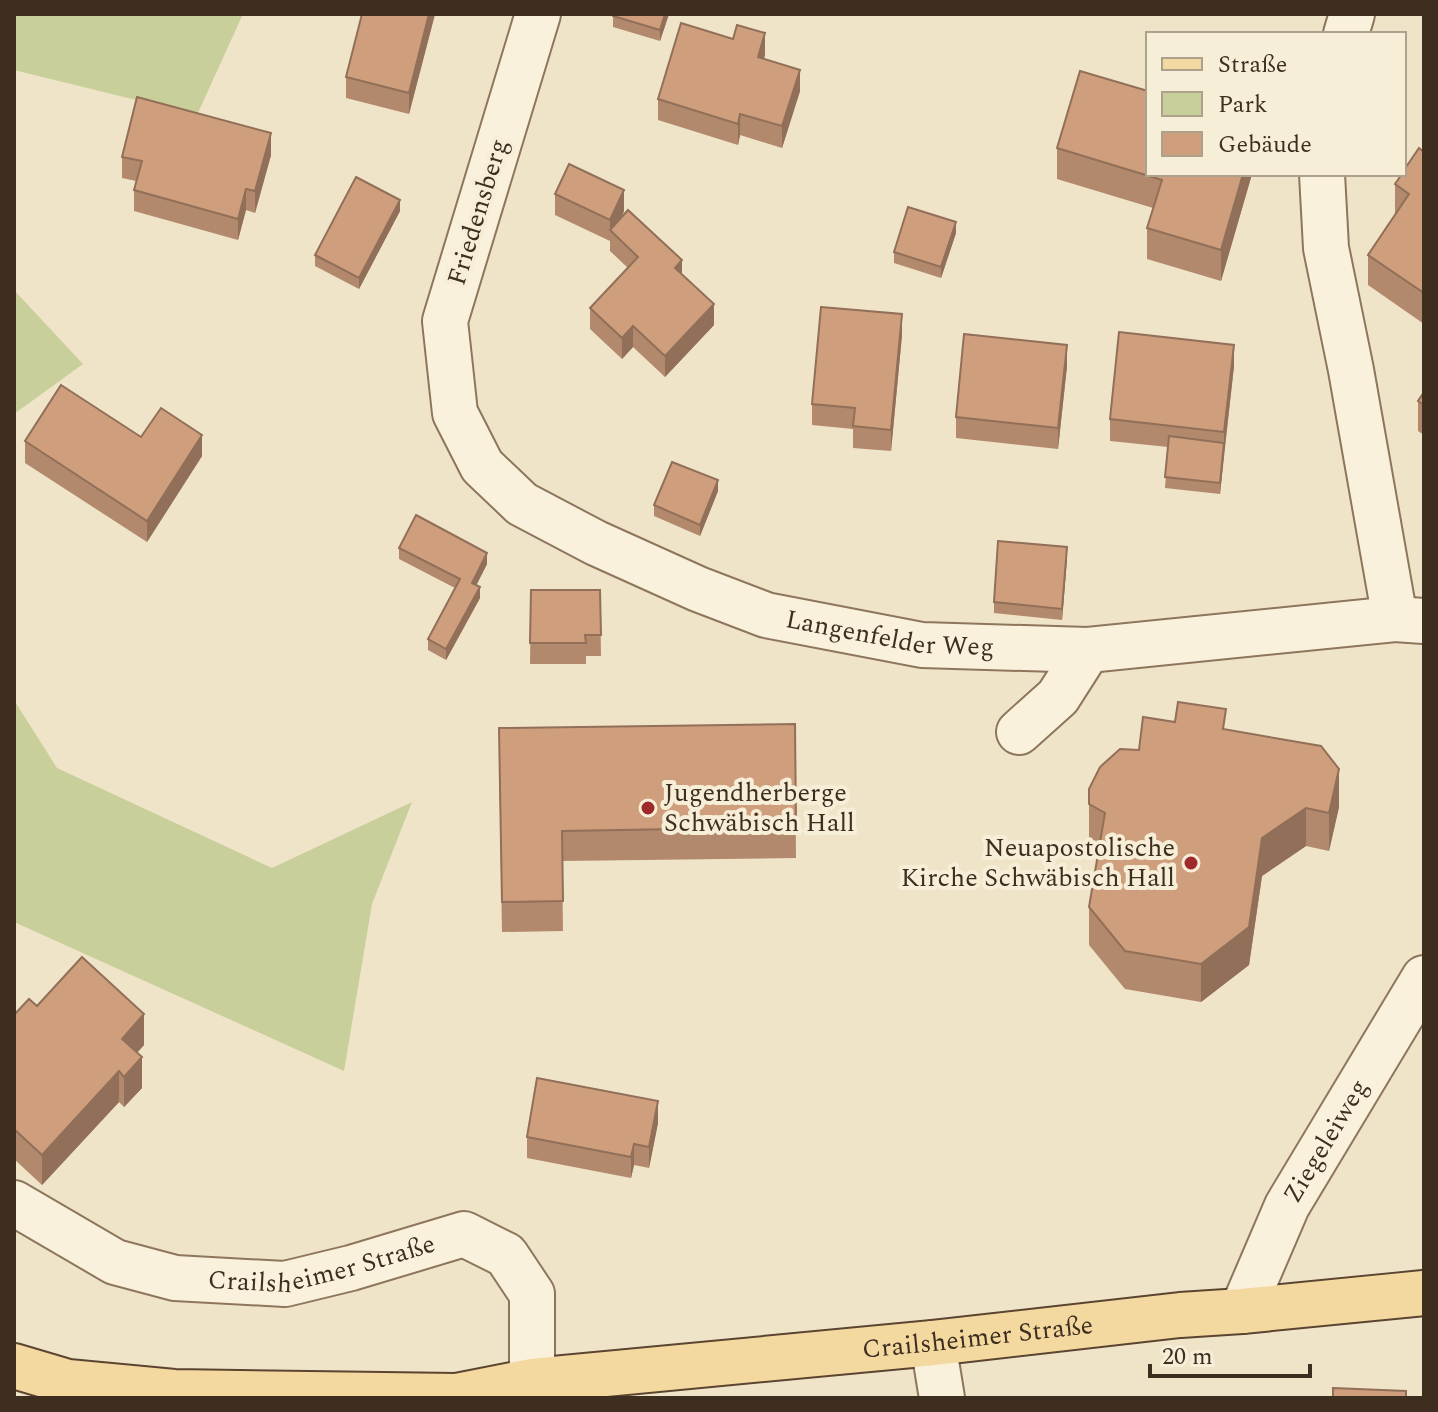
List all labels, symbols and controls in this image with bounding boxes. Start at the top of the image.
legend [1146,32,1406,176]
text: Straße [1218,47,1287,83]
text: Park [1218,87,1268,123]
text: Gebäude [1218,127,1312,163]
street label: Friedensberg [437,134,519,290]
street label: Langenfelder Weg [782,599,995,667]
place label: Jugendherberge Schwäbisch Hall [664,773,855,843]
marker: Jugendherberge Schwäbisch Hall [639,799,657,817]
place label: Neuapostolische Kirche Schwäbisch Hall [901,828,1175,898]
marker: Neuapostolische Kirche Schwäbisch Hall [1182,854,1200,872]
street label: Ziegeleiweg [1273,1071,1379,1211]
street label: Crailsheimer Straße [207,1224,440,1304]
street label: Crailsheimer Straße [860,1305,1095,1370]
scale bar [1150,1328,1310,1378]
text: 20 m [1162,1339,1213,1375]

